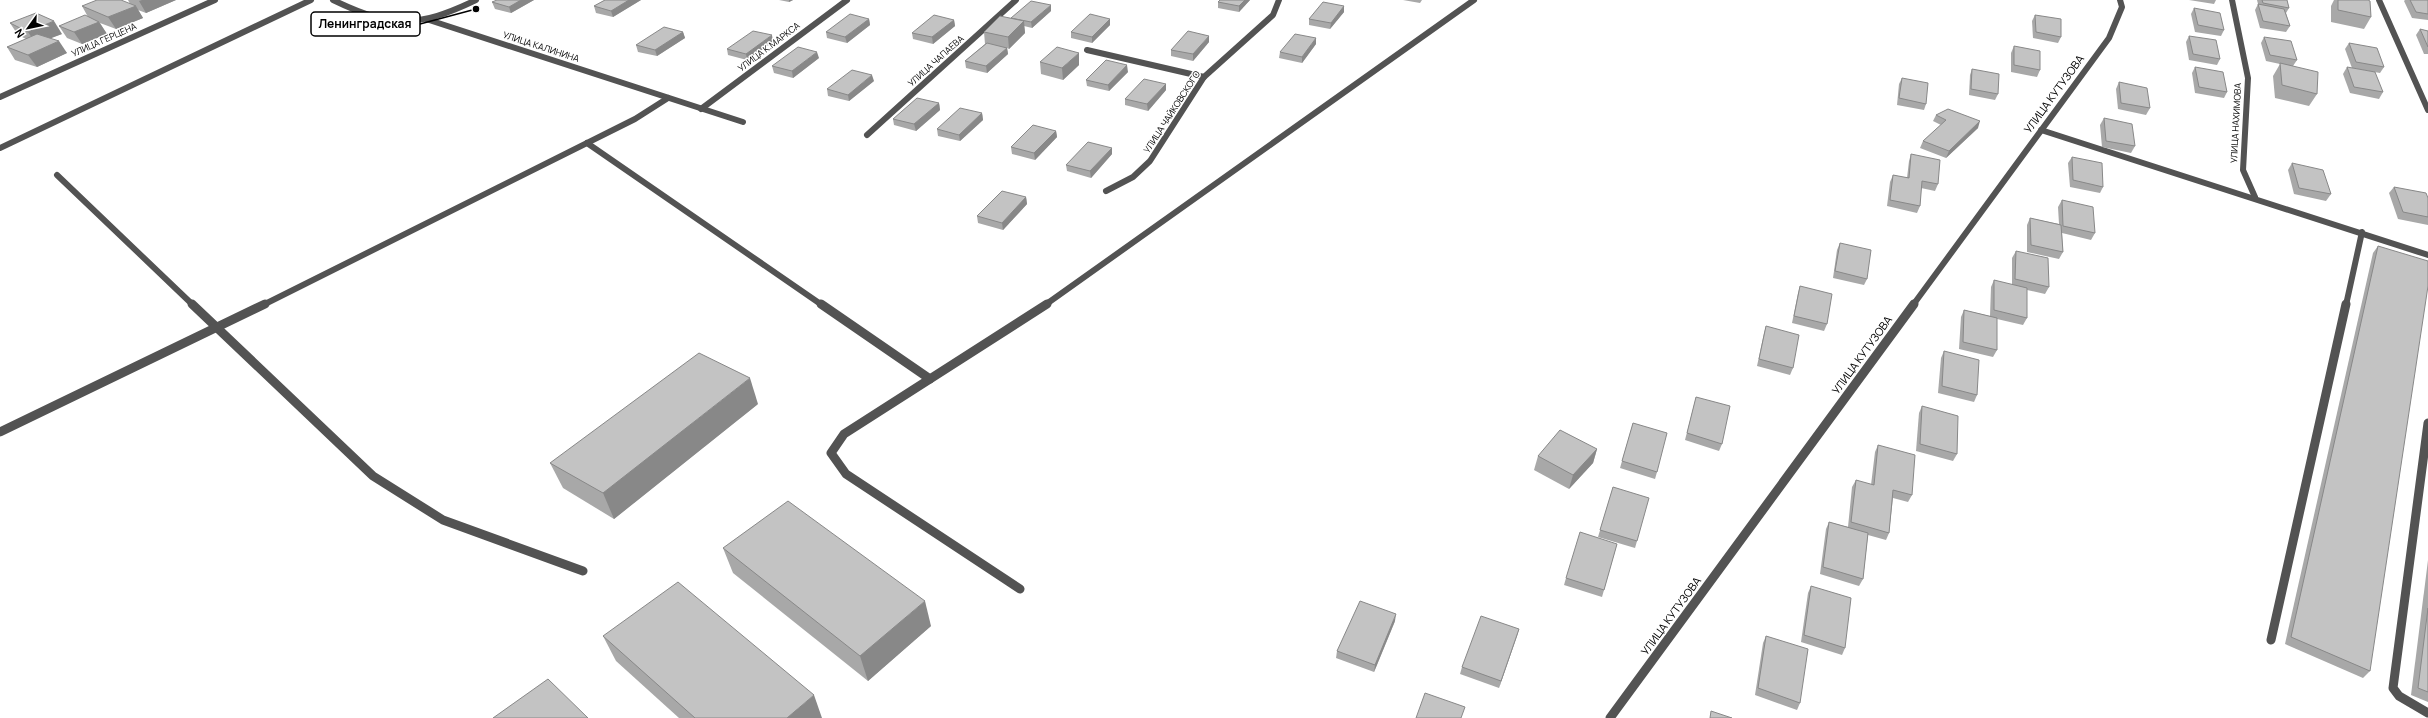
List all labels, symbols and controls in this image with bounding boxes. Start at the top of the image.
north arrow [8,8,48,48]
callout: Ленинградская [311,12,420,36]
text: Ленинградская [318,15,412,32]
street label: УЛИЦА ГЕРЦЕНА [69,19,139,60]
street label: УЛИЦА К.МАРКСА [735,19,803,74]
text: N [11,26,28,41]
street label: УЛИЦА КАЛИНИНА [501,28,581,65]
street label: УЛИЦА ЧАПАЕВА [905,32,967,89]
street label: УЛИЦА КУТУЗОВА [2020,52,2087,136]
street label: УЛИЦА ЧАЙКОВСКОГО [1140,68,1203,155]
street label: УЛИЦА НАХИМОВА [2227,82,2244,163]
street label: УЛИЦА КУТУЗОВА [1828,313,1895,397]
street label: УЛИЦА КУТУЗОВА [1637,574,1704,658]

